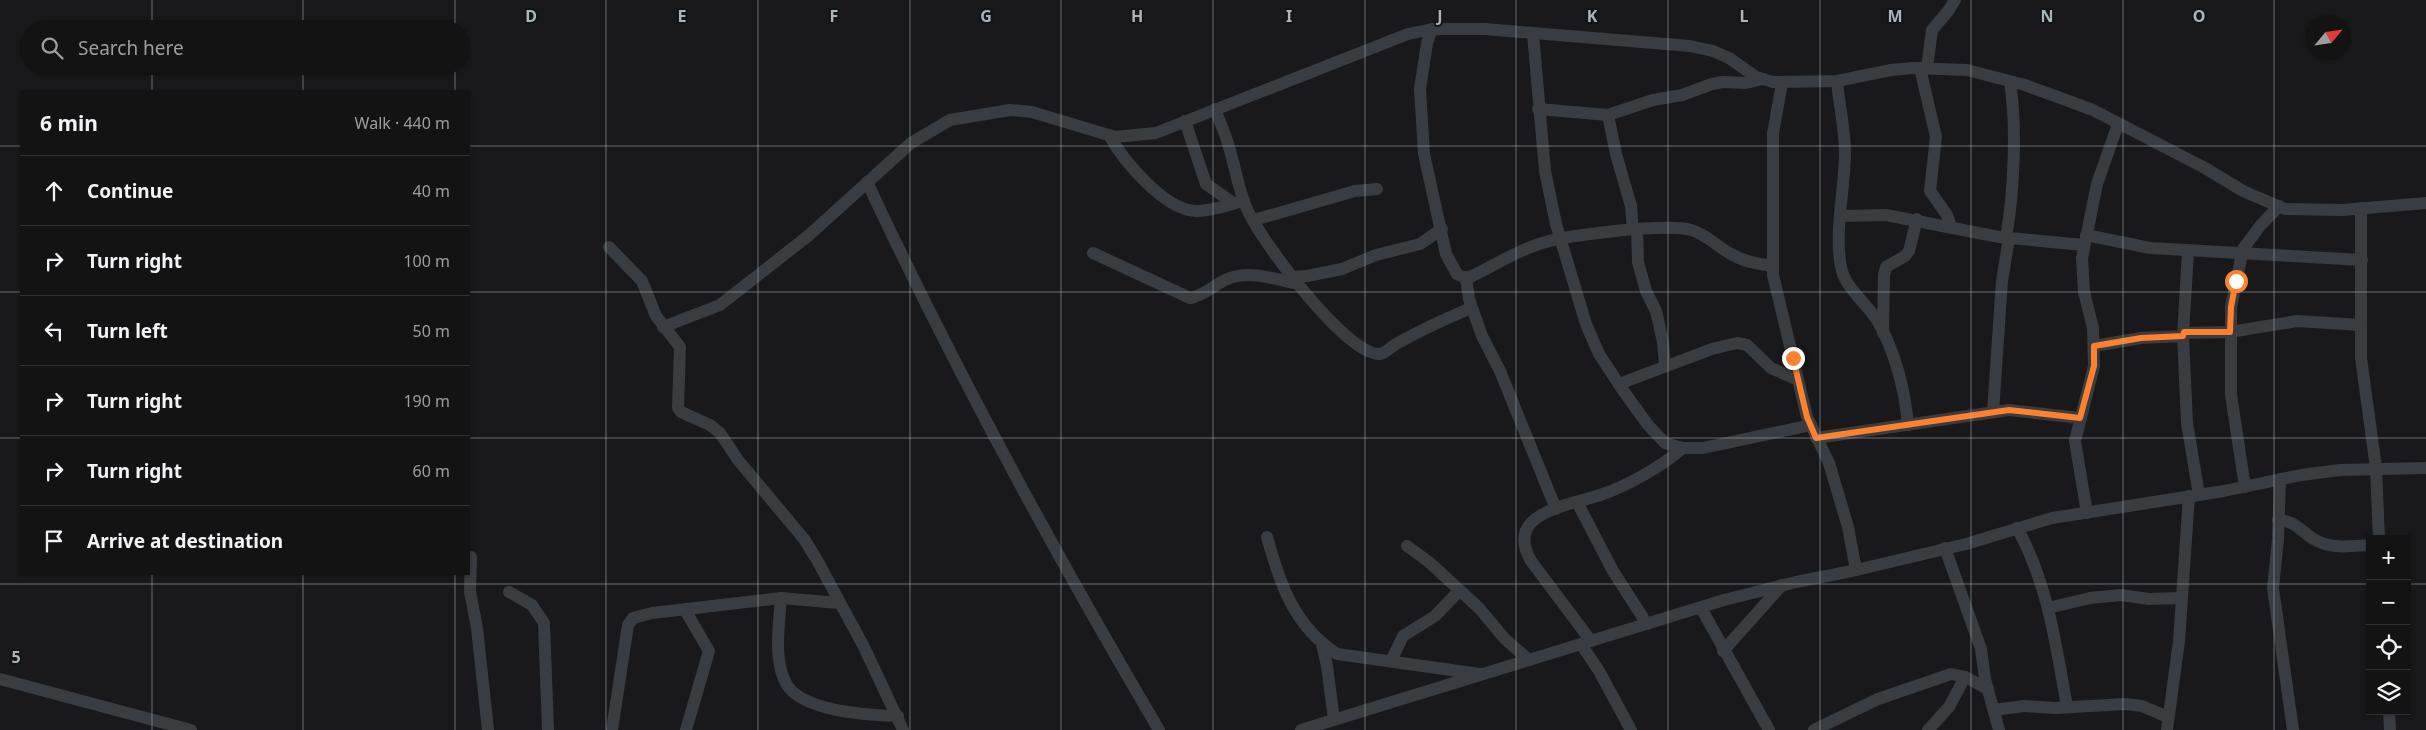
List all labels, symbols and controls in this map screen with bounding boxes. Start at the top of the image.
text: D [525,5,537,27]
text: E [678,5,687,27]
text: F [830,5,838,27]
text: G [980,5,992,27]
text: H [1131,5,1143,27]
text: I [1286,5,1292,27]
text: J [1435,5,1443,27]
text: K [1587,5,1598,27]
text: L [1740,5,1749,27]
text: M [1887,5,1903,27]
text: N [2040,5,2054,27]
text: O [2193,5,2205,27]
north arrow [2306,15,2351,60]
search box [20,20,470,75]
icon: search [38,34,66,62]
text: Search here [78,35,184,61]
text: 6 min [40,109,98,137]
text: Walk · 440 m [355,112,450,134]
icon: ahead [40,177,68,205]
text: Continue [87,178,173,204]
text: 40 m [413,180,450,202]
icon: right [40,247,68,275]
text: Turn right [87,248,182,274]
text: 100 m [403,250,450,272]
route start [2225,270,2248,293]
icon: left [40,317,68,345]
text: Turn left [87,318,168,344]
text: 50 m [413,320,450,342]
route end [1782,347,1805,370]
icon: right [40,387,68,415]
text: Turn right [87,388,182,414]
text: 190 m [403,390,450,412]
icon: right [40,457,68,485]
text: Turn right [87,458,182,484]
text: 60 m [413,460,450,482]
icon: arrive [40,527,68,555]
text: Arrive at destination [87,528,283,554]
map controls [2366,535,2411,715]
button: + [2366,535,2411,580]
button: − [2366,580,2411,625]
button: locate [2366,625,2411,670]
text: 5 [11,646,21,668]
button: layers [2366,670,2411,715]

